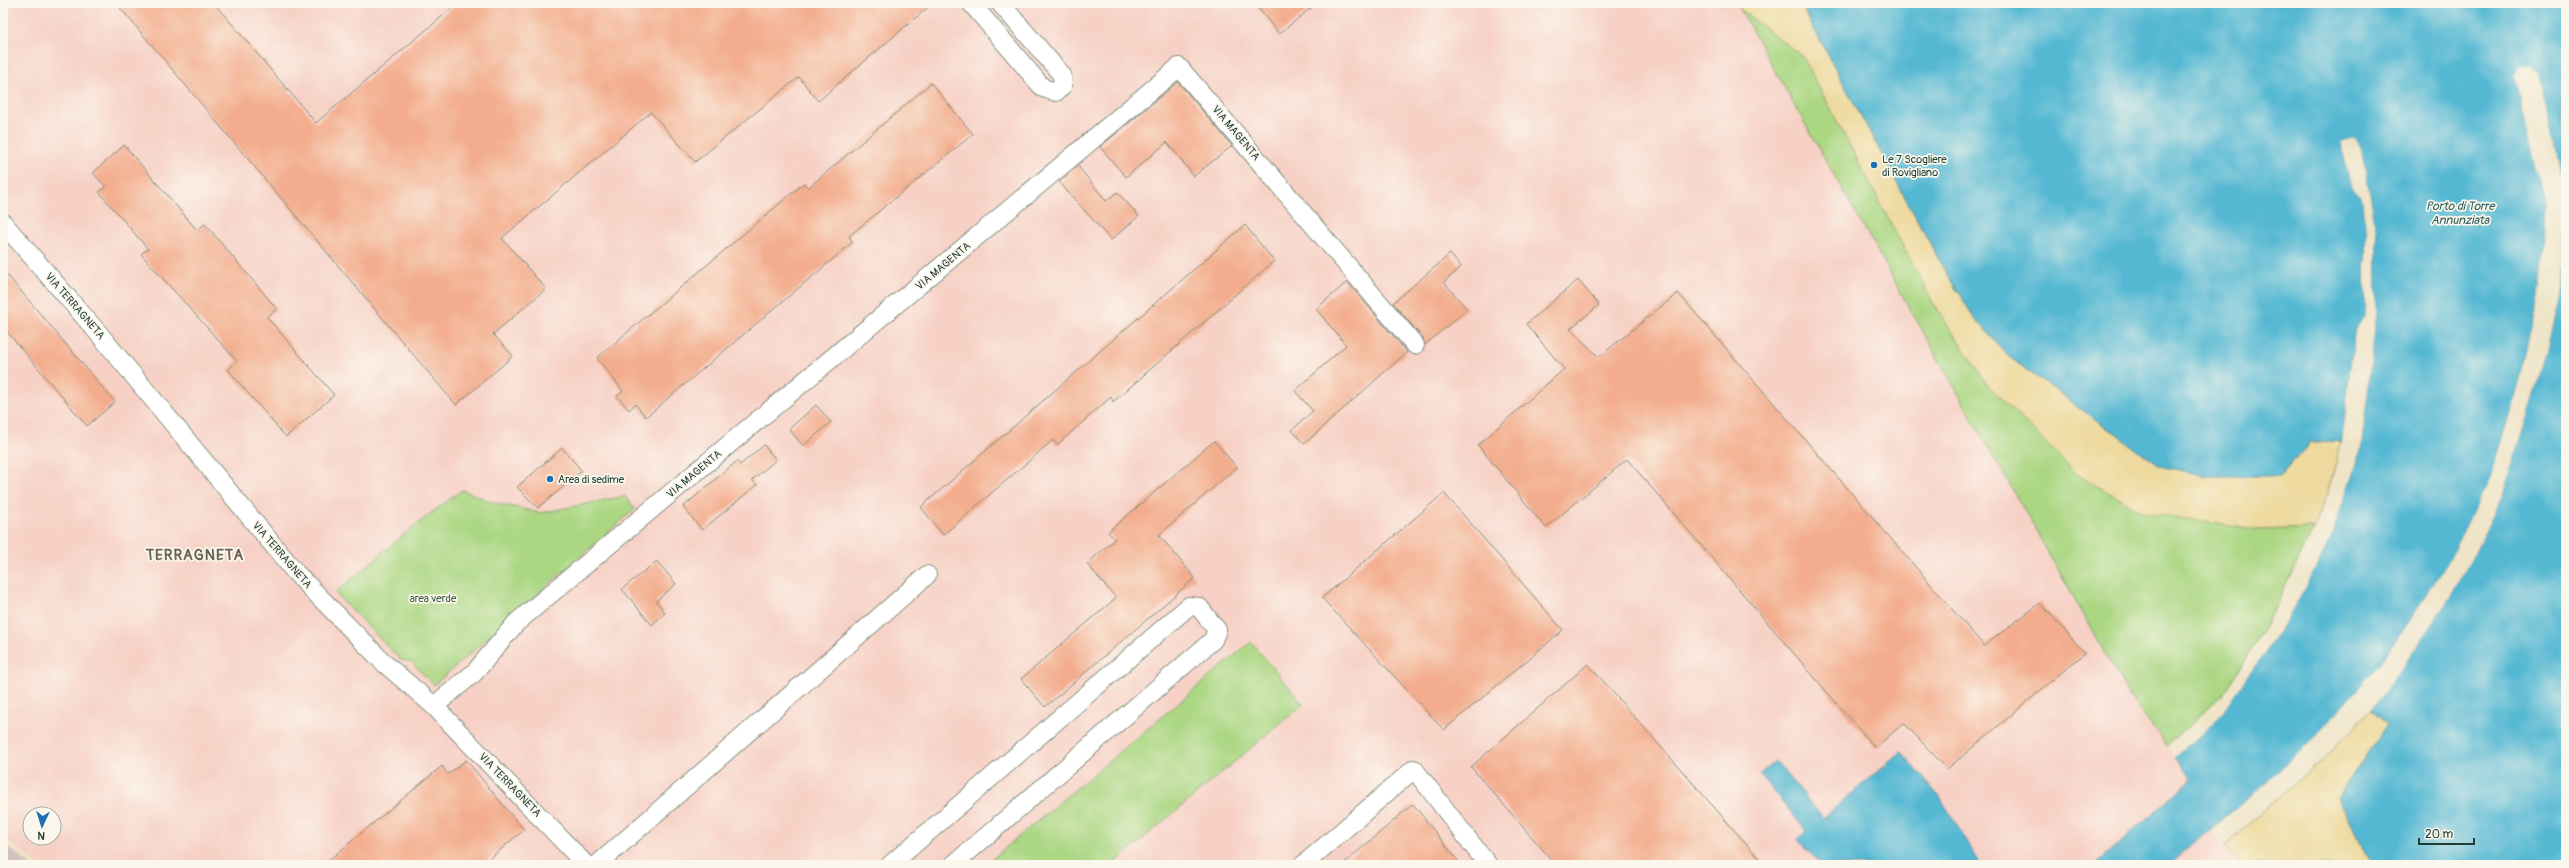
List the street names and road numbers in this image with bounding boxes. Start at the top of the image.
street label: VIA MAGENTA [1209,103,1263,163]
street label: VIA MAGENTA [913,239,973,293]
street label: VIA TERRAGNETA [42,270,108,342]
street label: VIA MAGENTA [664,447,724,501]
street label: VIA TERRAGNETA [249,519,315,591]
street label: VIA TERRAGNETA [476,750,544,820]

